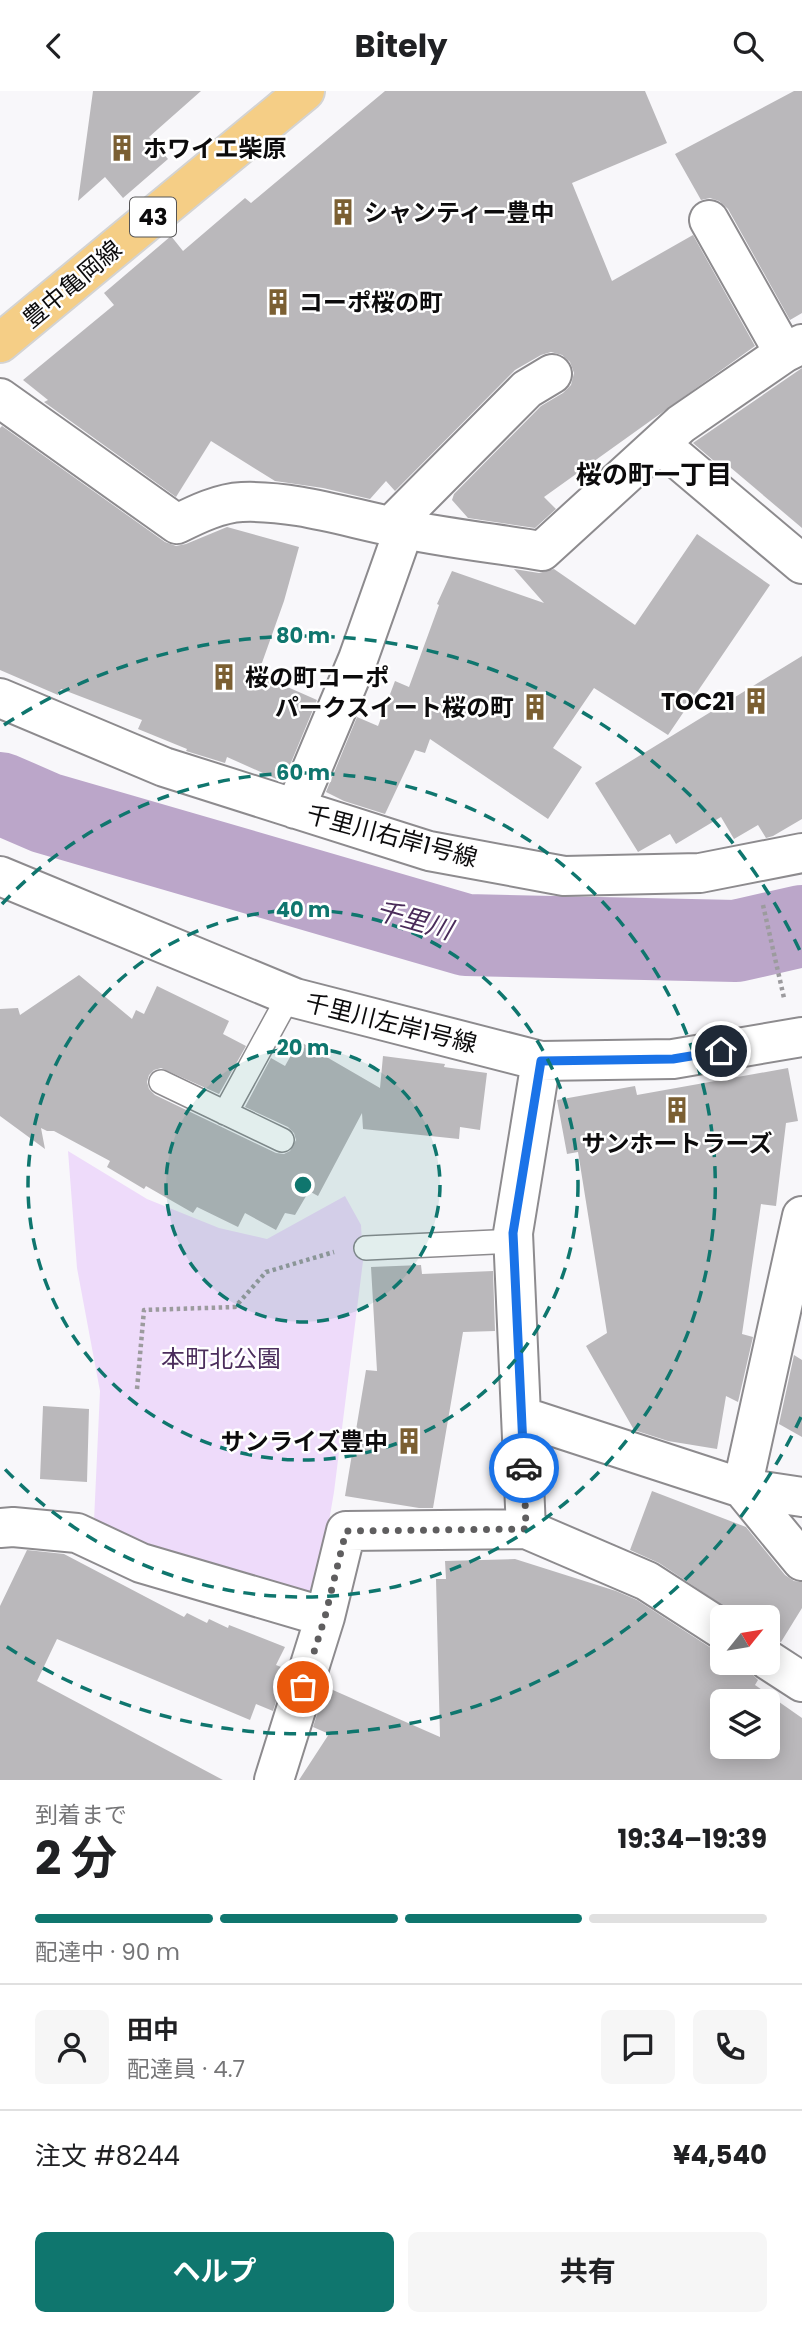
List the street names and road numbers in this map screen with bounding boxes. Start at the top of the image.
road number: 43 [130,197,176,237]
street label: 豊中亀岡線 [15,233,129,335]
street label: 千里川右岸1号線 [303,797,481,875]
street label: 千里川左岸1号線 [302,986,480,1060]

